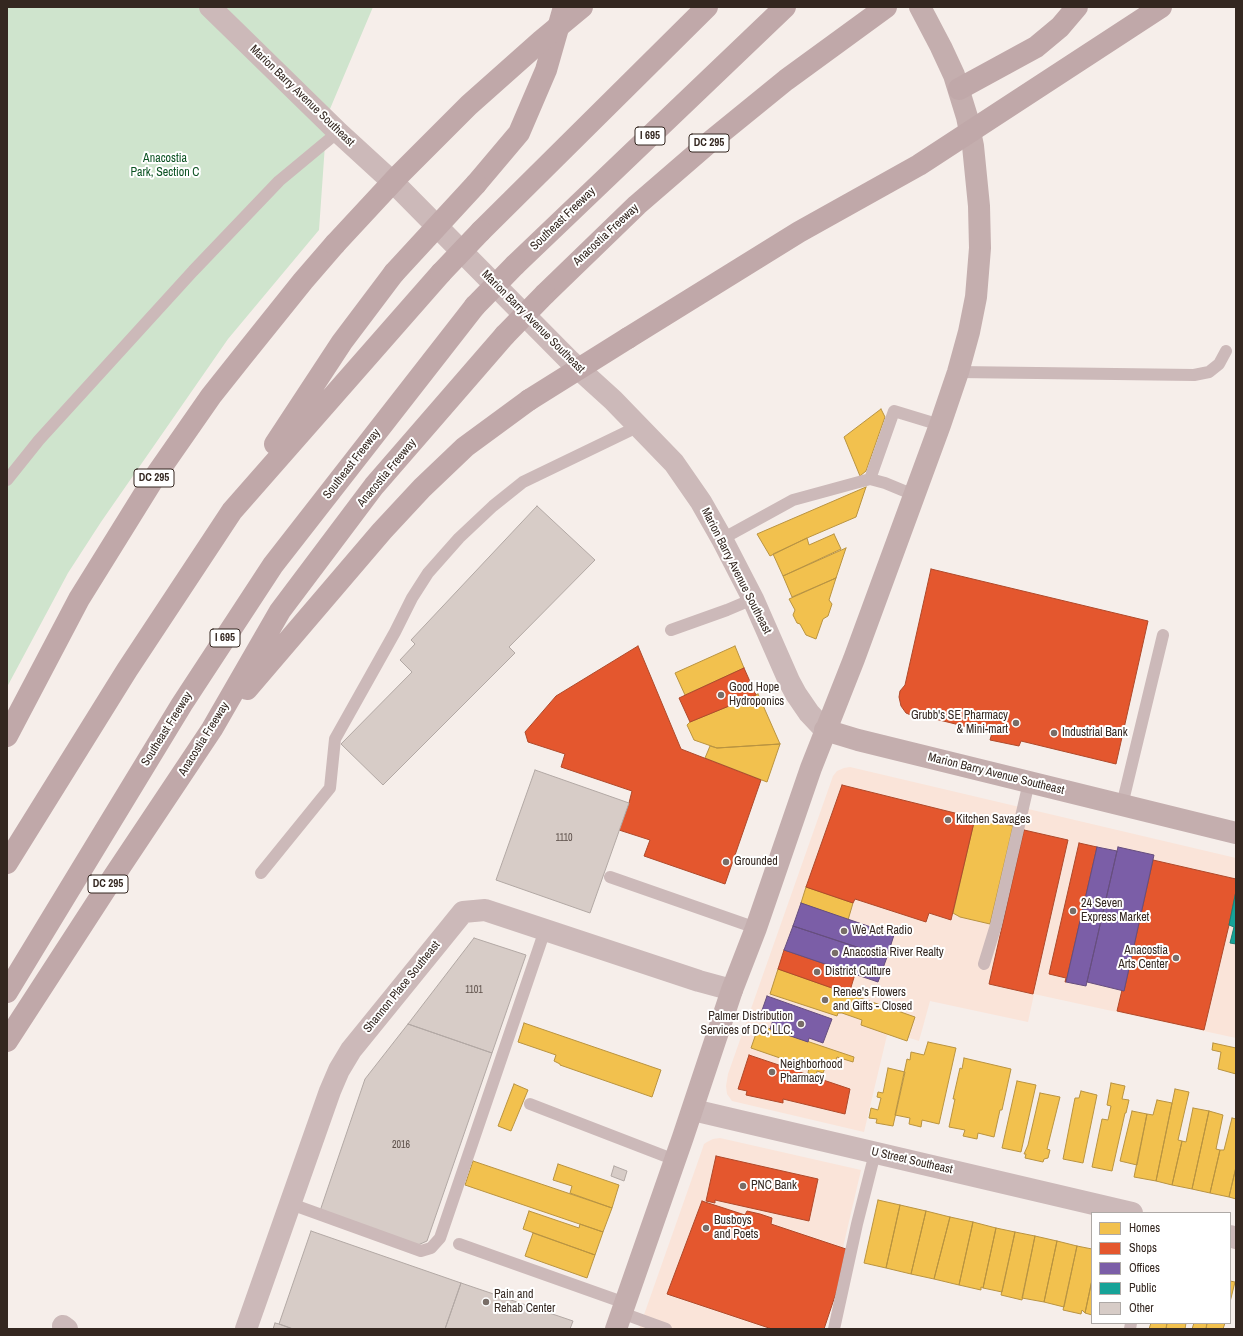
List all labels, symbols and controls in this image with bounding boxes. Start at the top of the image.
street label: Marion Barry Avenue Southeast [247,42,357,150]
road number: I 695 [635,127,665,145]
road number: DC 295 [689,134,729,152]
park label: Anacostia Park, Section C [131,152,199,180]
street label: Southeast Freeway [528,184,598,254]
street label: Anacostia Freeway [570,201,642,269]
street label: Marion Barry Avenue Southeast [478,267,588,377]
street label: Southeast Freeway [320,426,384,502]
street label: Anacostia Freeway [354,436,420,510]
road number: DC 295 [134,469,174,487]
street label: Marion Barry Avenue Southeast [698,505,774,637]
road number: I 695 [210,629,240,647]
place label: Good Hope Hydroponics [729,681,784,709]
street label: Southeast Freeway [138,689,196,769]
marker: Good Hope Hydroponics [716,690,726,700]
street label: Anacostia Freeway [176,699,232,779]
place label: Grubb's SE Pharmacy & Mini-mart [911,709,1008,737]
marker: Grubb's SE Pharmacy & Mini-mart [1011,718,1021,728]
place label: Industrial Bank [1062,726,1128,740]
marker: Industrial Bank [1049,728,1059,738]
street label: Marion Barry Avenue Southeast [926,750,1066,798]
place label: Kitchen Savages [956,813,1030,827]
marker: Kitchen Savages [943,815,953,825]
house number: 1110 [555,832,573,844]
place label: Grounded [734,855,778,869]
marker: Grounded [721,857,731,867]
road number: DC 295 [88,875,128,893]
place label: 24 Seven Express Market [1081,897,1149,925]
marker: 24 Seven Express Market [1068,906,1078,916]
place label: We Act Radio [852,924,913,938]
marker: We Act Radio [839,926,849,936]
street label: Shannon Place Southeast [361,938,443,1036]
place label: Anacostia Arts Center [1118,944,1168,972]
place label: Anacostia River Realty [843,946,944,960]
marker: Anacostia River Realty [830,948,840,958]
marker: Anacostia Arts Center [1171,953,1181,963]
place label: District Culture [825,965,891,979]
marker: District Culture [812,967,822,977]
house number: 1101 [465,984,483,996]
place label: Renee's Flowers and Gifts - Closed [833,986,912,1014]
marker: Renee's Flowers and Gifts - Closed [820,995,830,1005]
place label: Palmer Distribution Services of DC, LLC. [701,1010,793,1038]
marker: Palmer Distribution Services of DC, LLC. [796,1019,806,1029]
place label: Neighborhood Pharmacy [780,1058,842,1086]
marker: Neighborhood Pharmacy [767,1067,777,1077]
house number: 2016 [392,1139,410,1151]
street label: U Street Southeast [870,1145,954,1177]
place label: PNC Bank [751,1179,797,1193]
marker: PNC Bank [738,1181,748,1191]
legend [1091,1212,1231,1324]
place label: Busboys and Poets [714,1214,758,1242]
text: Homes [1129,1220,1160,1236]
marker: Busboys and Poets [701,1223,711,1233]
text: Shops [1129,1240,1157,1256]
text: Offices [1129,1260,1160,1276]
text: Public [1129,1280,1156,1296]
place label: Pain and Rehab Center [494,1288,555,1316]
marker: Pain and Rehab Center [481,1297,491,1307]
text: Other [1129,1300,1154,1316]

